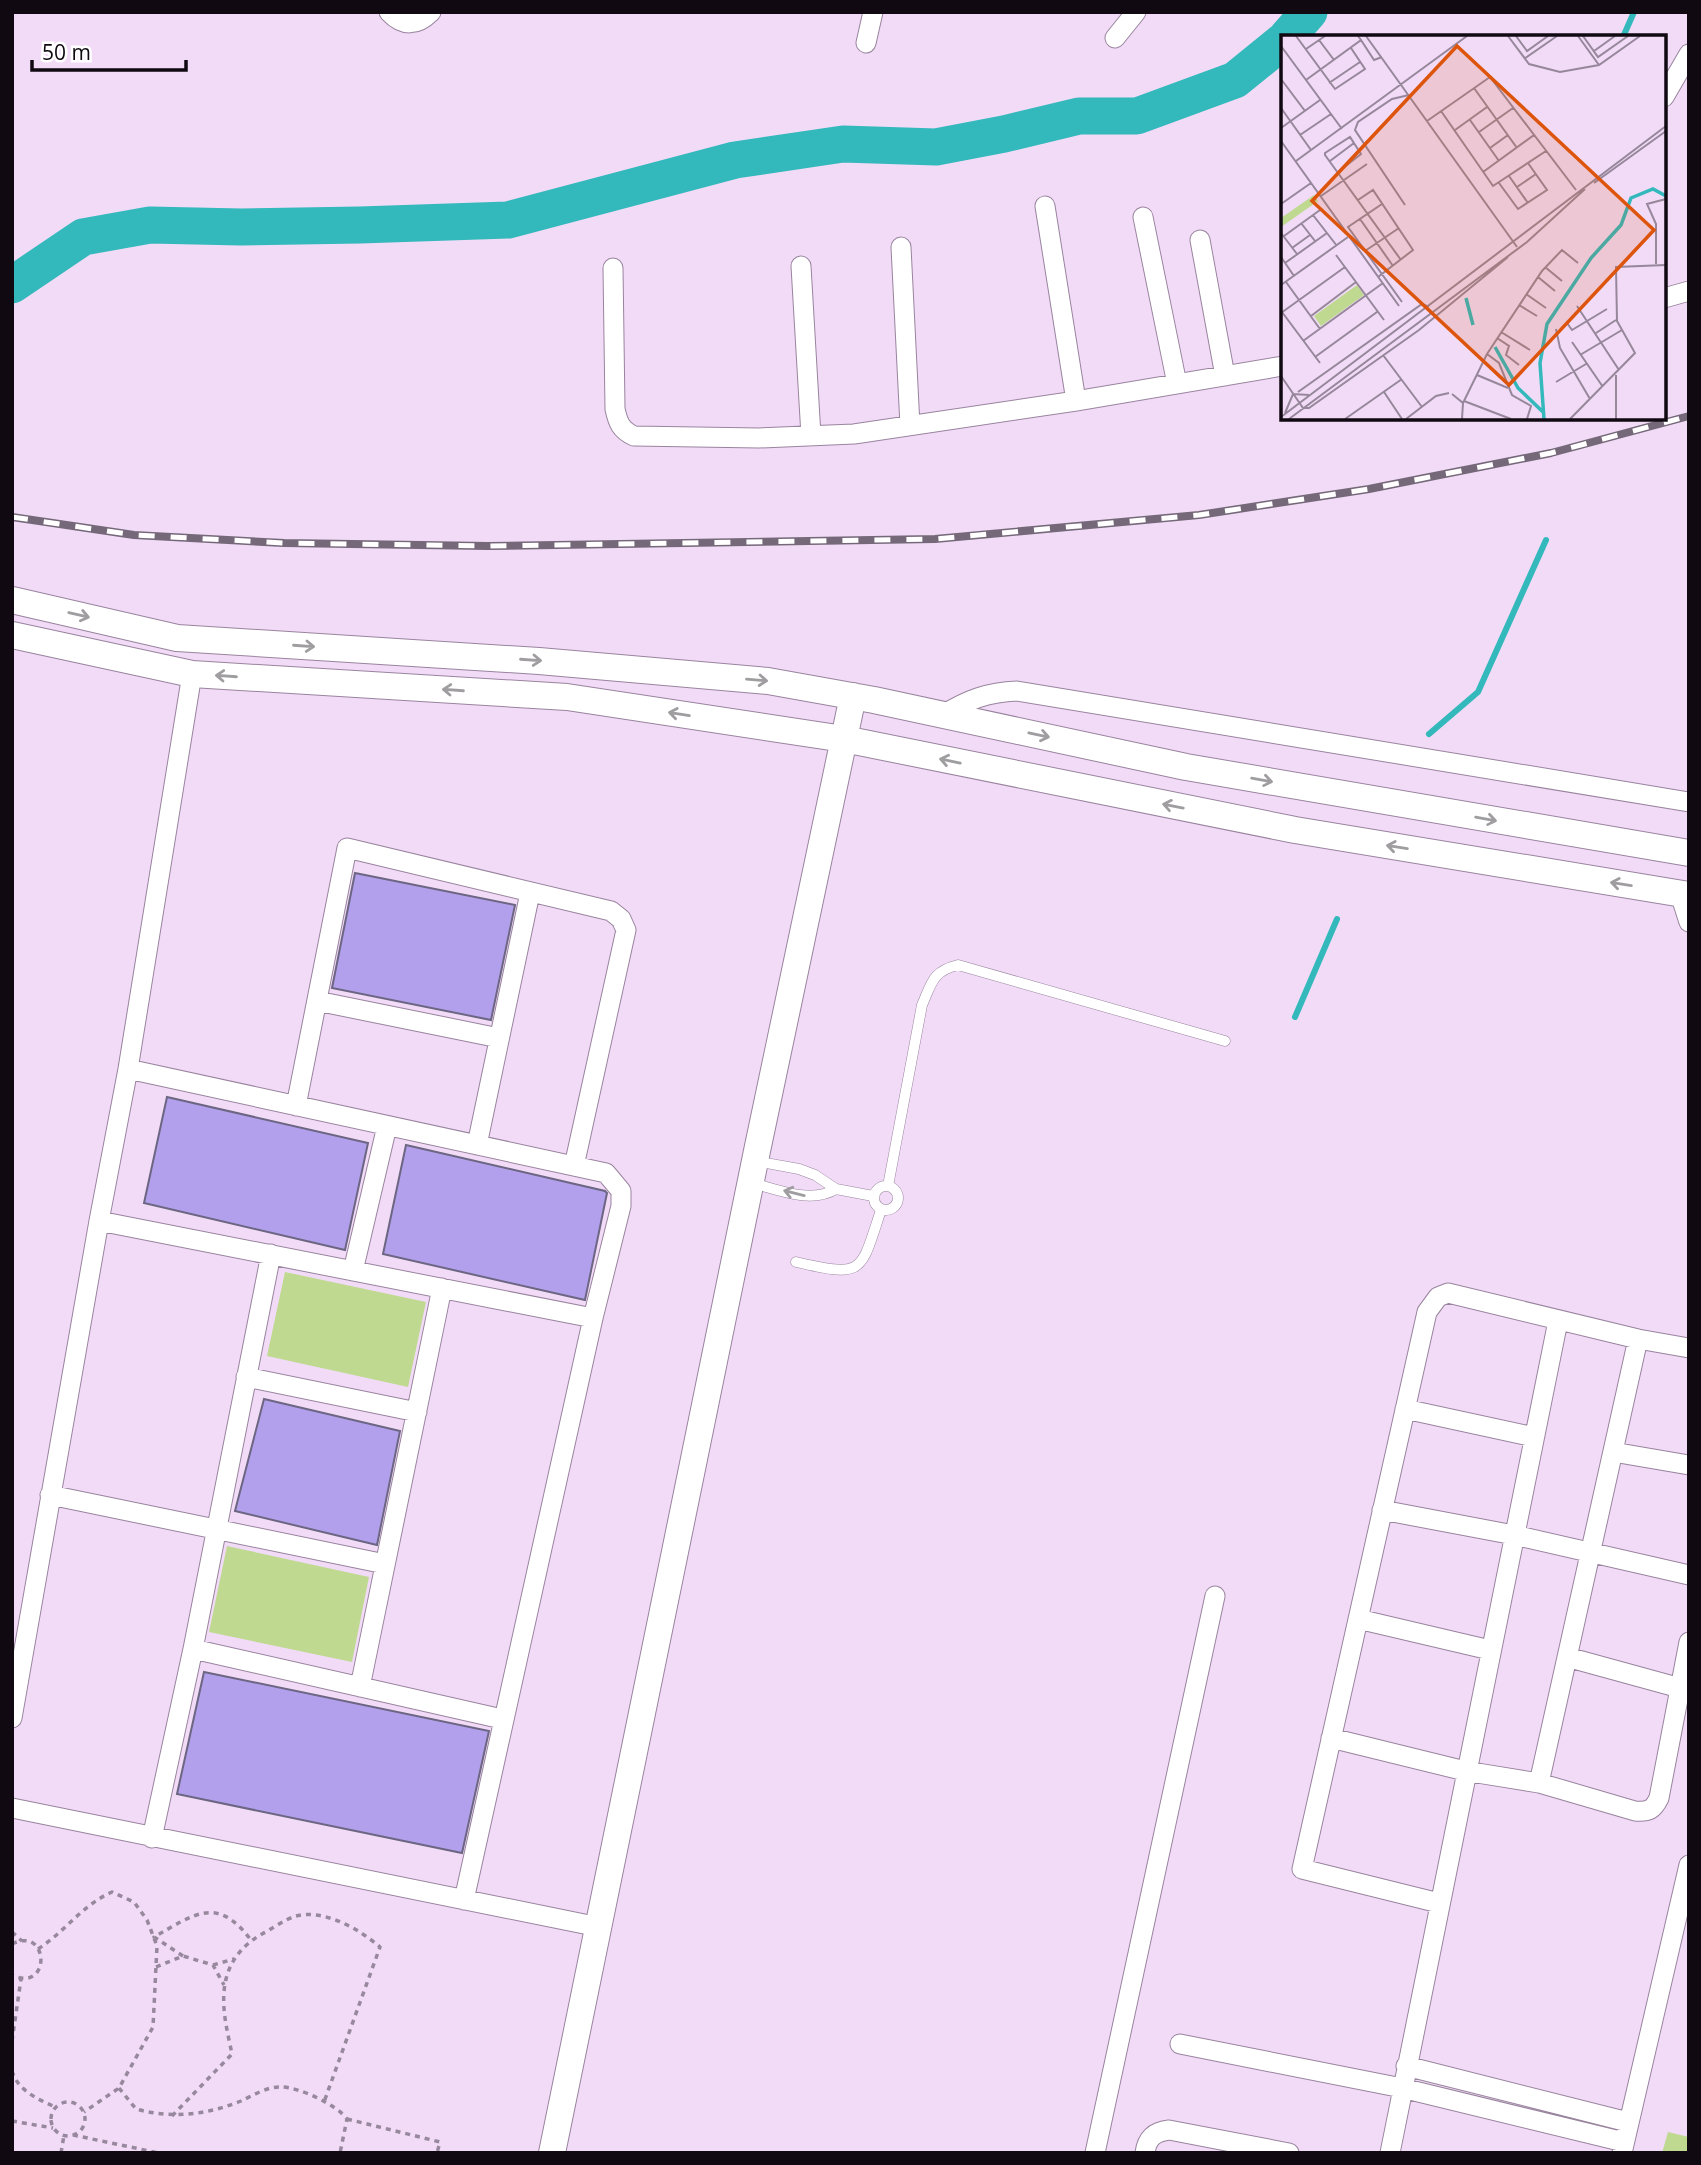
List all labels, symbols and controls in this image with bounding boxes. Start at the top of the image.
scale bar [32,28,186,72]
inset map [1281,35,1666,420]
text: 50 m [42,38,91,66]
one-way arrow [67,609,90,623]
one-way arrow [292,640,314,653]
one-way arrow [519,654,542,667]
one-way arrow [215,670,238,683]
one-way arrow [745,674,768,687]
one-way arrow [442,684,465,697]
one-way arrow [668,707,691,720]
one-way arrow [1027,729,1050,743]
one-way arrow [939,754,962,768]
one-way arrow [1250,774,1273,787]
one-way arrow [1162,799,1185,812]
one-way arrow [1474,812,1497,826]
one-way arrow [1386,840,1409,853]
one-way arrow [1611,877,1633,890]
one-way arrow [783,1186,806,1199]

